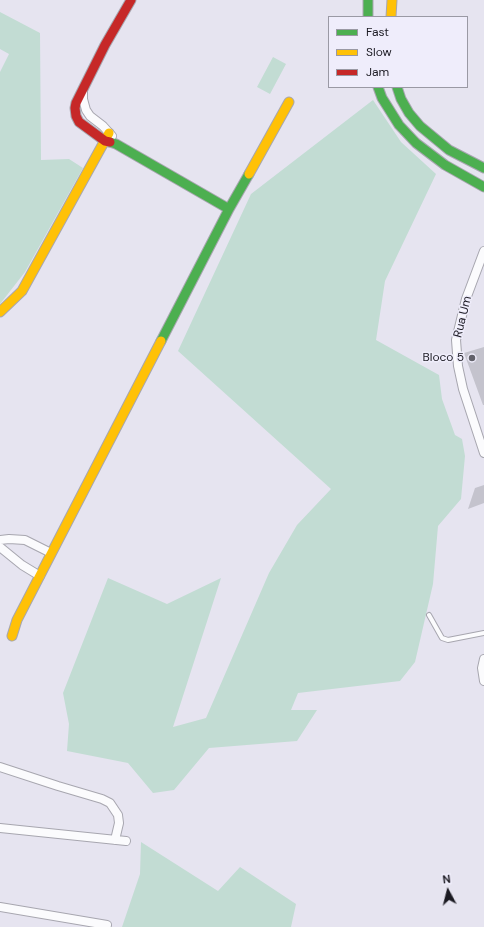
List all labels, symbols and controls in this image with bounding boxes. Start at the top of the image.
legend [328,16,468,88]
text: Fast [366,24,389,40]
text: Slow [366,44,392,60]
text: Jam [366,64,389,80]
street label: Rua Um [451,295,475,339]
place label: Bloco 5 [422,351,464,365]
marker: Bloco 5 [467,353,477,363]
north arrow [428,871,468,911]
text: N [442,872,451,887]

